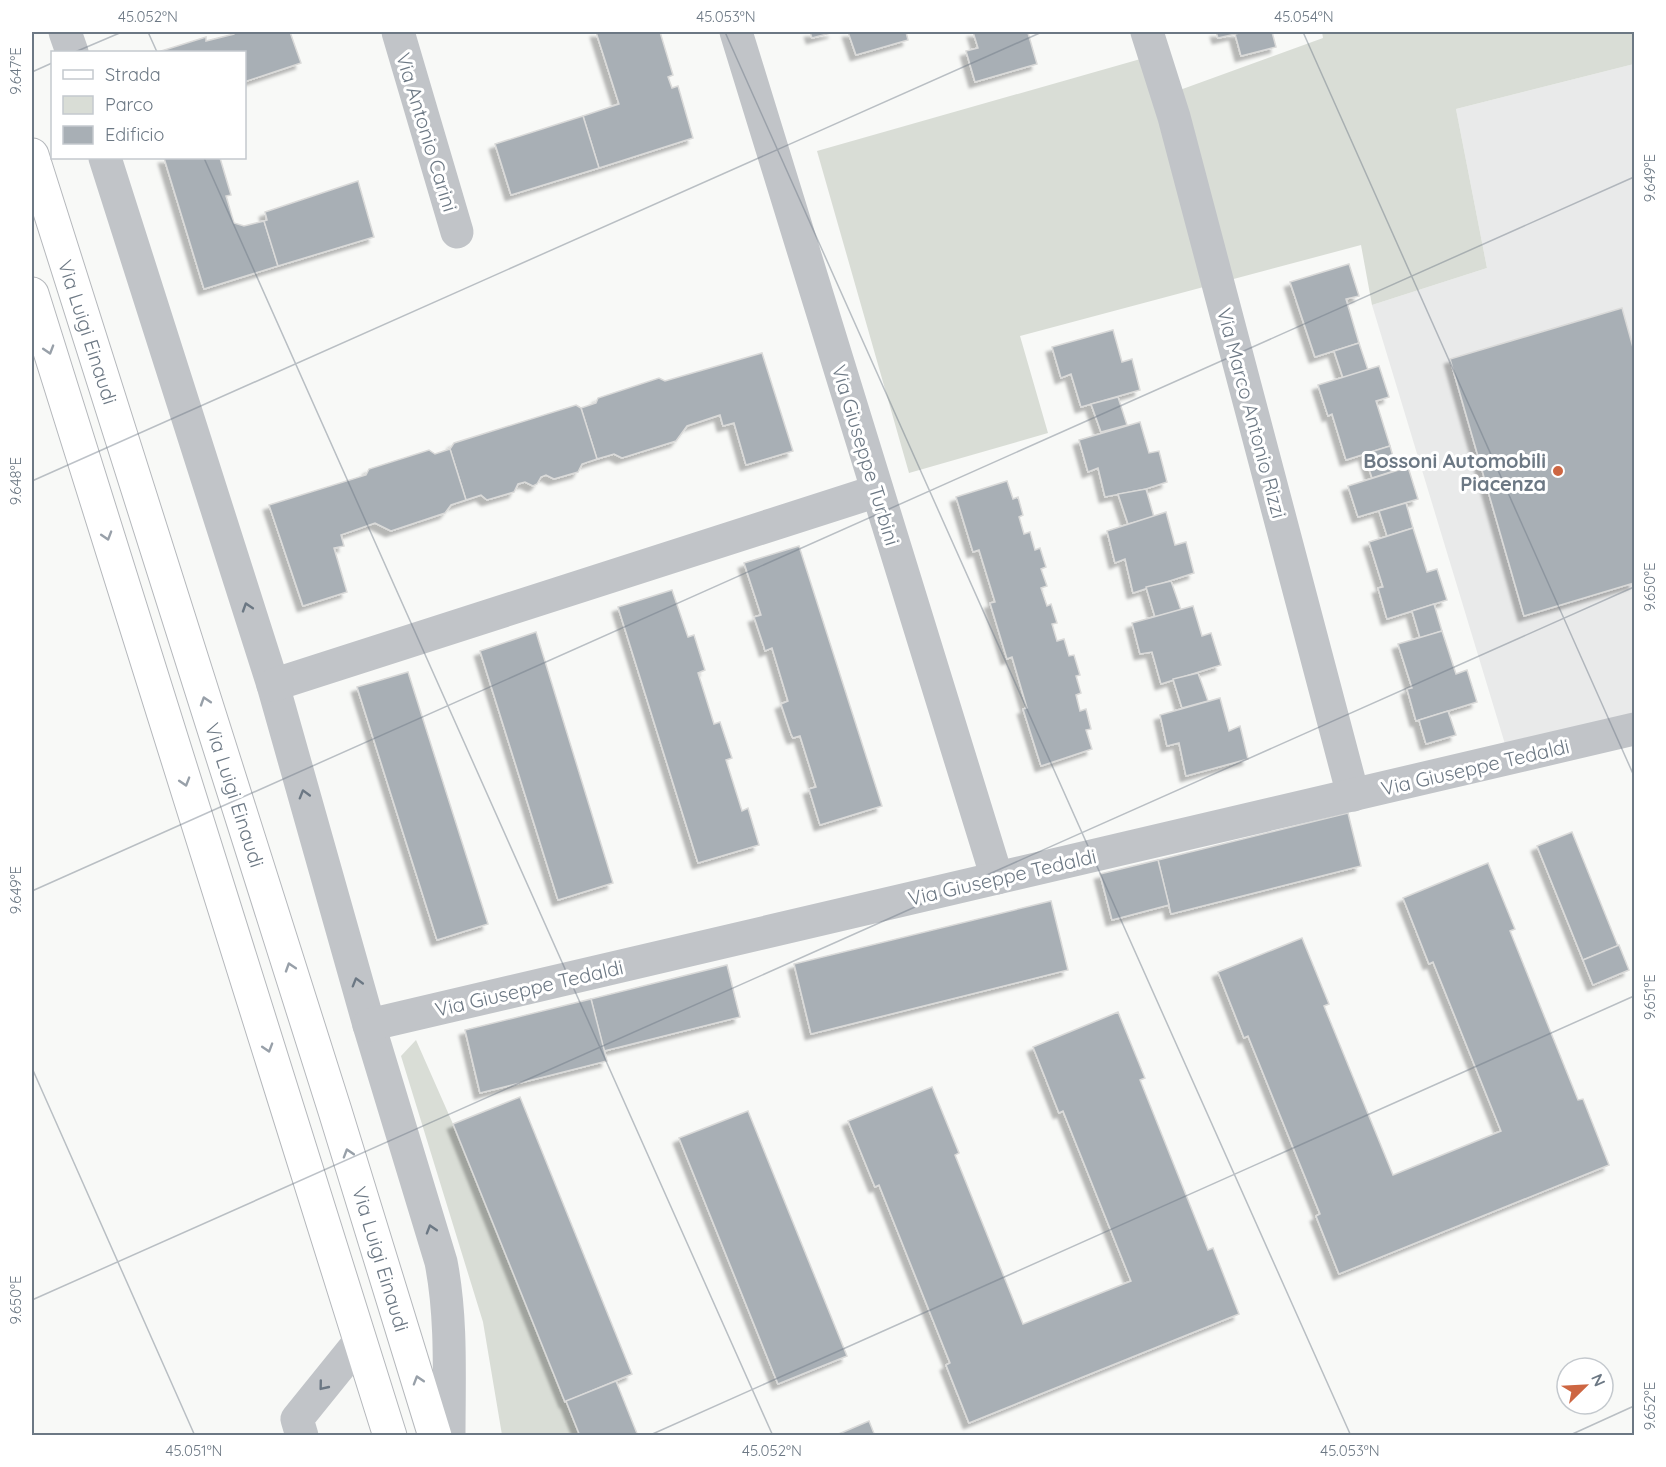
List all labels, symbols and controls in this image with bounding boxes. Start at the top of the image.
text: 45.052°N [118,7,178,26]
text: 45.053°N [696,7,756,26]
text: 45.054°N [1274,7,1334,26]
text: 9.647°E [6,47,25,95]
street label: Via Antonio Carini [391,50,463,214]
legend [51,51,246,159]
text: Strada [105,63,161,86]
text: Parco [105,93,153,116]
text: Edificio [105,123,164,146]
text: 9.649°E [1640,154,1659,202]
street label: Via Luigi Einaudi [53,257,123,407]
street label: Via Marco Antonio Rizzi [1212,305,1292,521]
one-way arrow [42,344,54,355]
street label: Via Giuseppe Turbini [827,362,905,548]
place label: Bossoni Automobili Piacenza [1363,448,1546,496]
text: 9.648°E [6,457,25,505]
marker: Bossoni Automobili Piacenza [1551,464,1565,478]
one-way arrow [100,530,113,541]
text: 9.650°E [1640,562,1659,612]
one-way arrow [242,602,254,613]
one-way arrow [200,696,212,707]
street label: Via Luigi Einaudi [200,720,270,870]
street label: Via Giuseppe Tedaldi [1378,733,1572,801]
one-way arrow [178,776,190,787]
one-way arrow [299,789,311,800]
street label: Via Giuseppe Tedaldi [905,843,1099,911]
text: 9.649°E [6,866,25,914]
street label: Via Giuseppe Tedaldi [432,954,626,1022]
one-way arrow [284,962,297,973]
text: 9.651°E [1640,974,1659,1020]
one-way arrow [352,977,364,987]
one-way arrow [261,1042,274,1053]
one-way arrow [343,1148,355,1159]
street label: Via Luigi Einaudi [347,1183,415,1335]
one-way arrow [426,1224,438,1235]
text: 9.650°E [6,1275,25,1325]
north arrow [1555,1356,1615,1416]
text: N [1587,1370,1610,1389]
one-way arrow [413,1375,425,1386]
one-way arrow [320,1379,331,1390]
text: 9.652°E [1640,1382,1659,1430]
text: 45.051°N [165,1441,223,1460]
text: 45.052°N [742,1441,802,1460]
text: 45.053°N [1320,1441,1380,1460]

